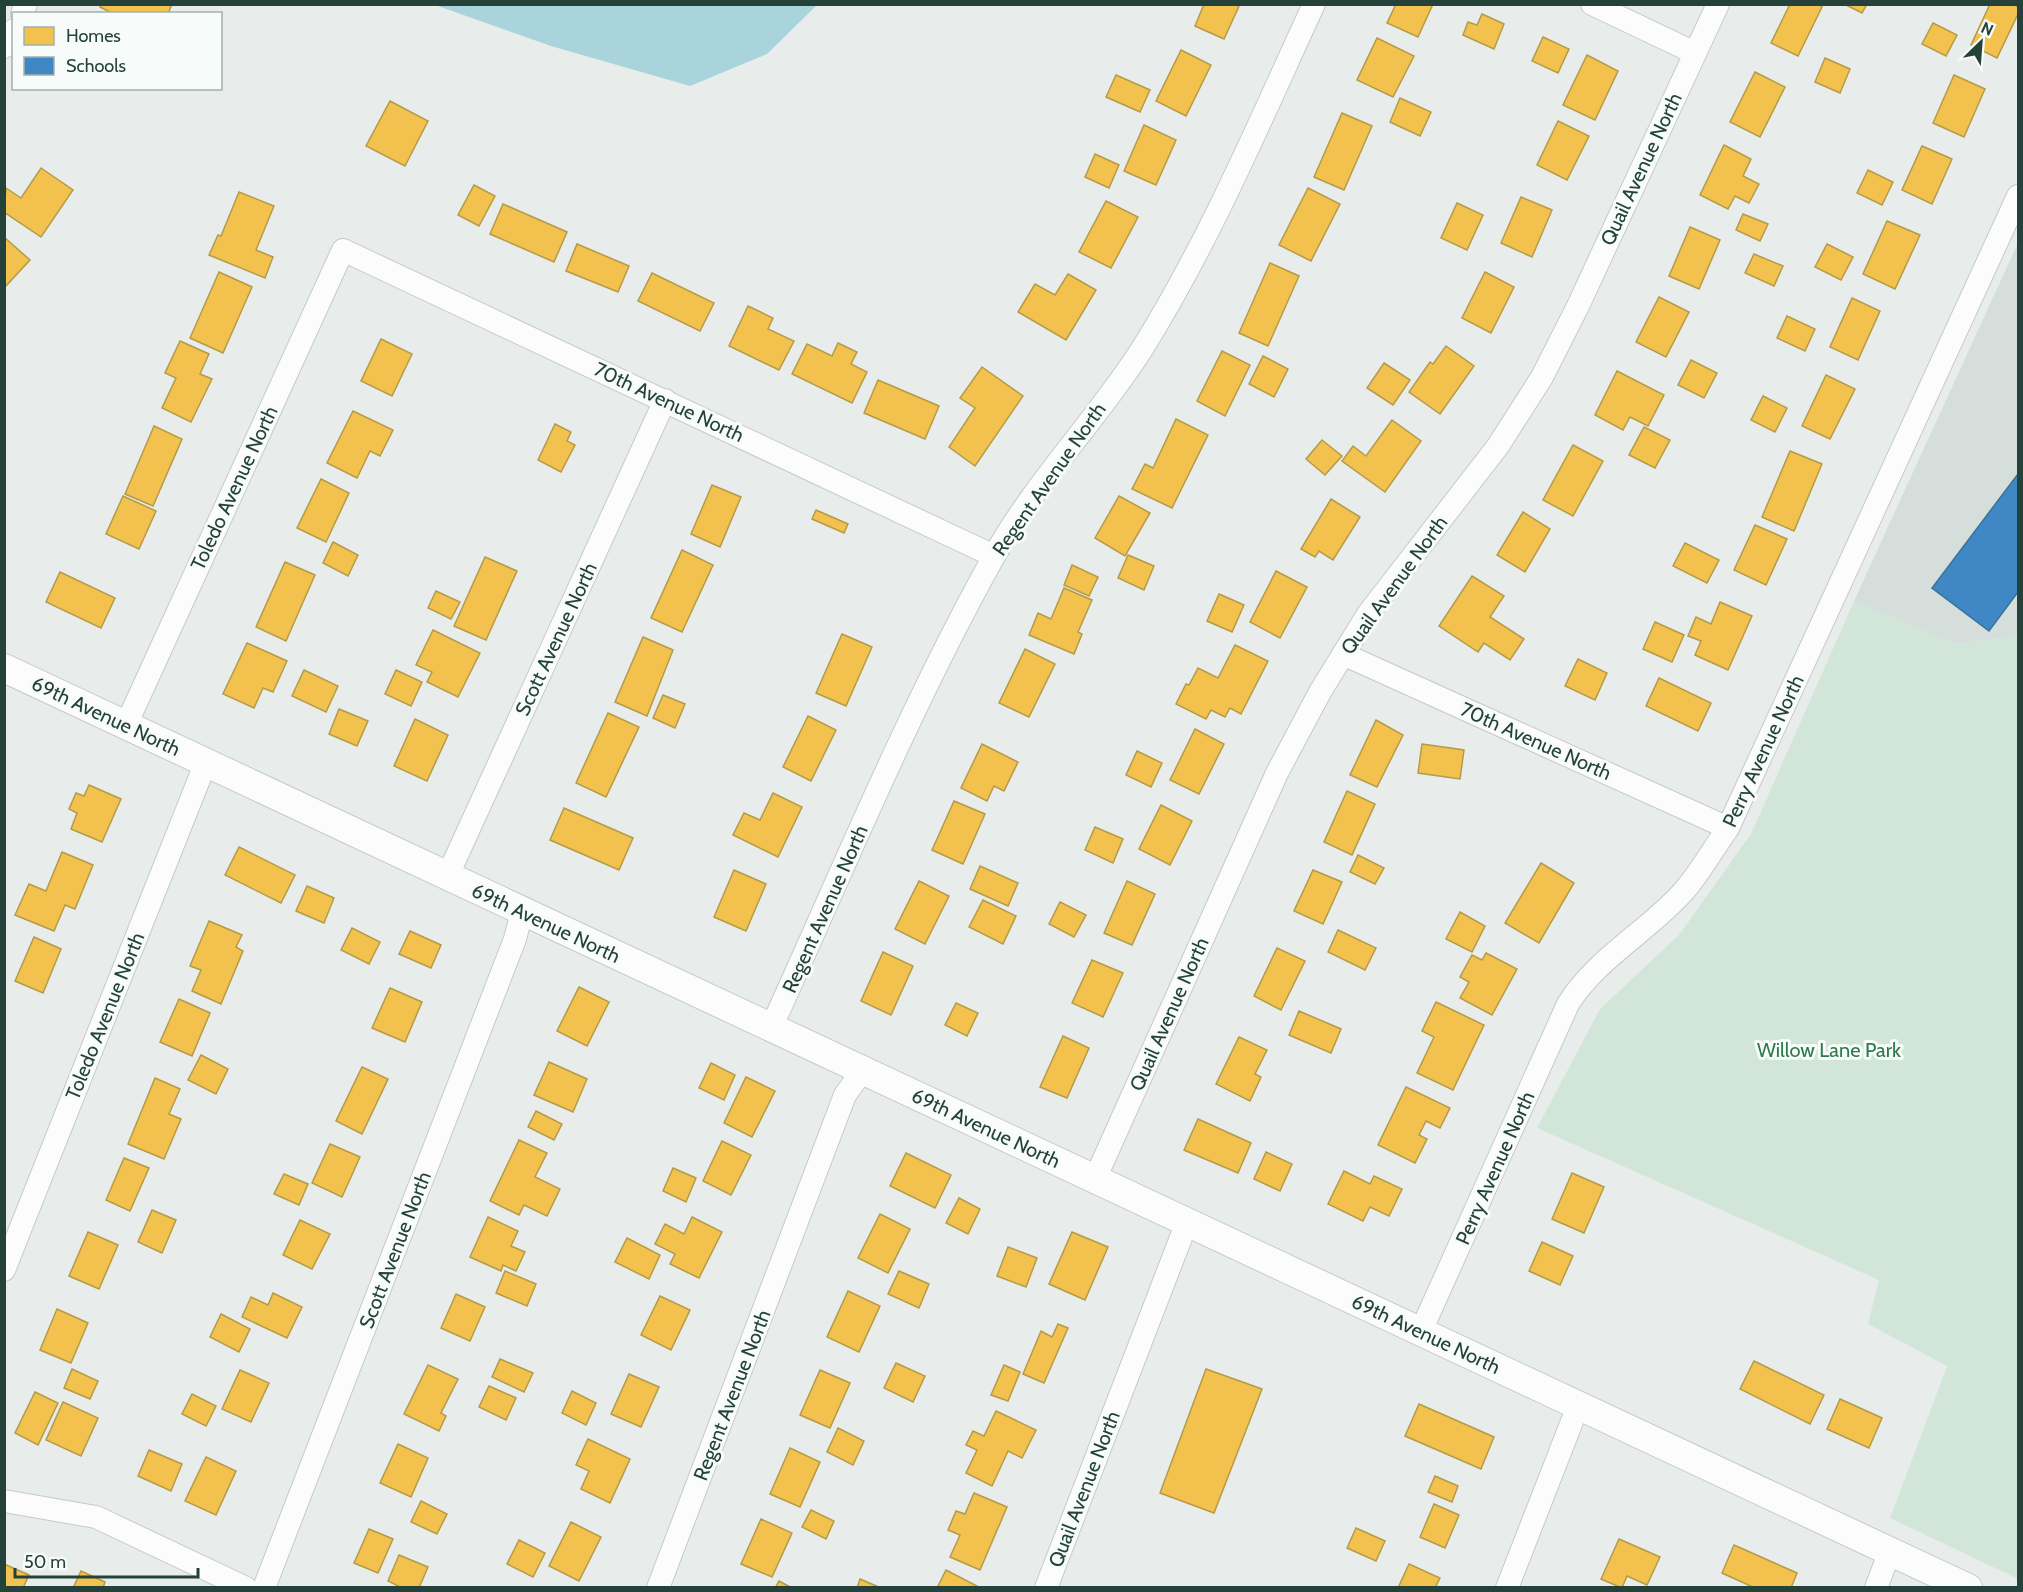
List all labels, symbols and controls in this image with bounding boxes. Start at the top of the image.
legend [12,12,222,90]
north arrow [1951,12,2011,72]
text: N [1978,18,1996,40]
text: Homes [66,25,121,47]
text: Schools [66,55,126,77]
street label: Quail Avenue North [1595,89,1687,249]
street label: 70th Avenue North [590,357,748,447]
street label: Regent Avenue North [987,398,1111,560]
street label: Toledo Avenue North [185,402,283,574]
street label: Quail Avenue North [1336,511,1452,659]
street label: Scott Avenue North [510,559,602,719]
street label: 69th Avenue North [28,671,184,761]
street label: Perry Avenue North [1717,671,1809,831]
street label: 70th Avenue North [1457,697,1615,785]
street label: Regent Avenue North [777,821,873,997]
street label: 69th Avenue North [468,878,624,968]
street label: Toledo Avenue North [61,929,149,1103]
street label: Quail Avenue North [1124,934,1214,1094]
park label: Willow Lane Park [1757,1038,1901,1062]
street label: 69th Avenue North [908,1083,1064,1173]
street label: Perry Avenue North [1450,1088,1540,1248]
street label: Scott Avenue North [354,1168,436,1332]
street label: 69th Avenue North [1348,1289,1504,1379]
street label: Regent Avenue North [688,1306,776,1484]
street label: Quail Avenue North [1043,1407,1125,1571]
scale bar [15,1541,198,1579]
text: 50 m [24,1551,66,1573]

